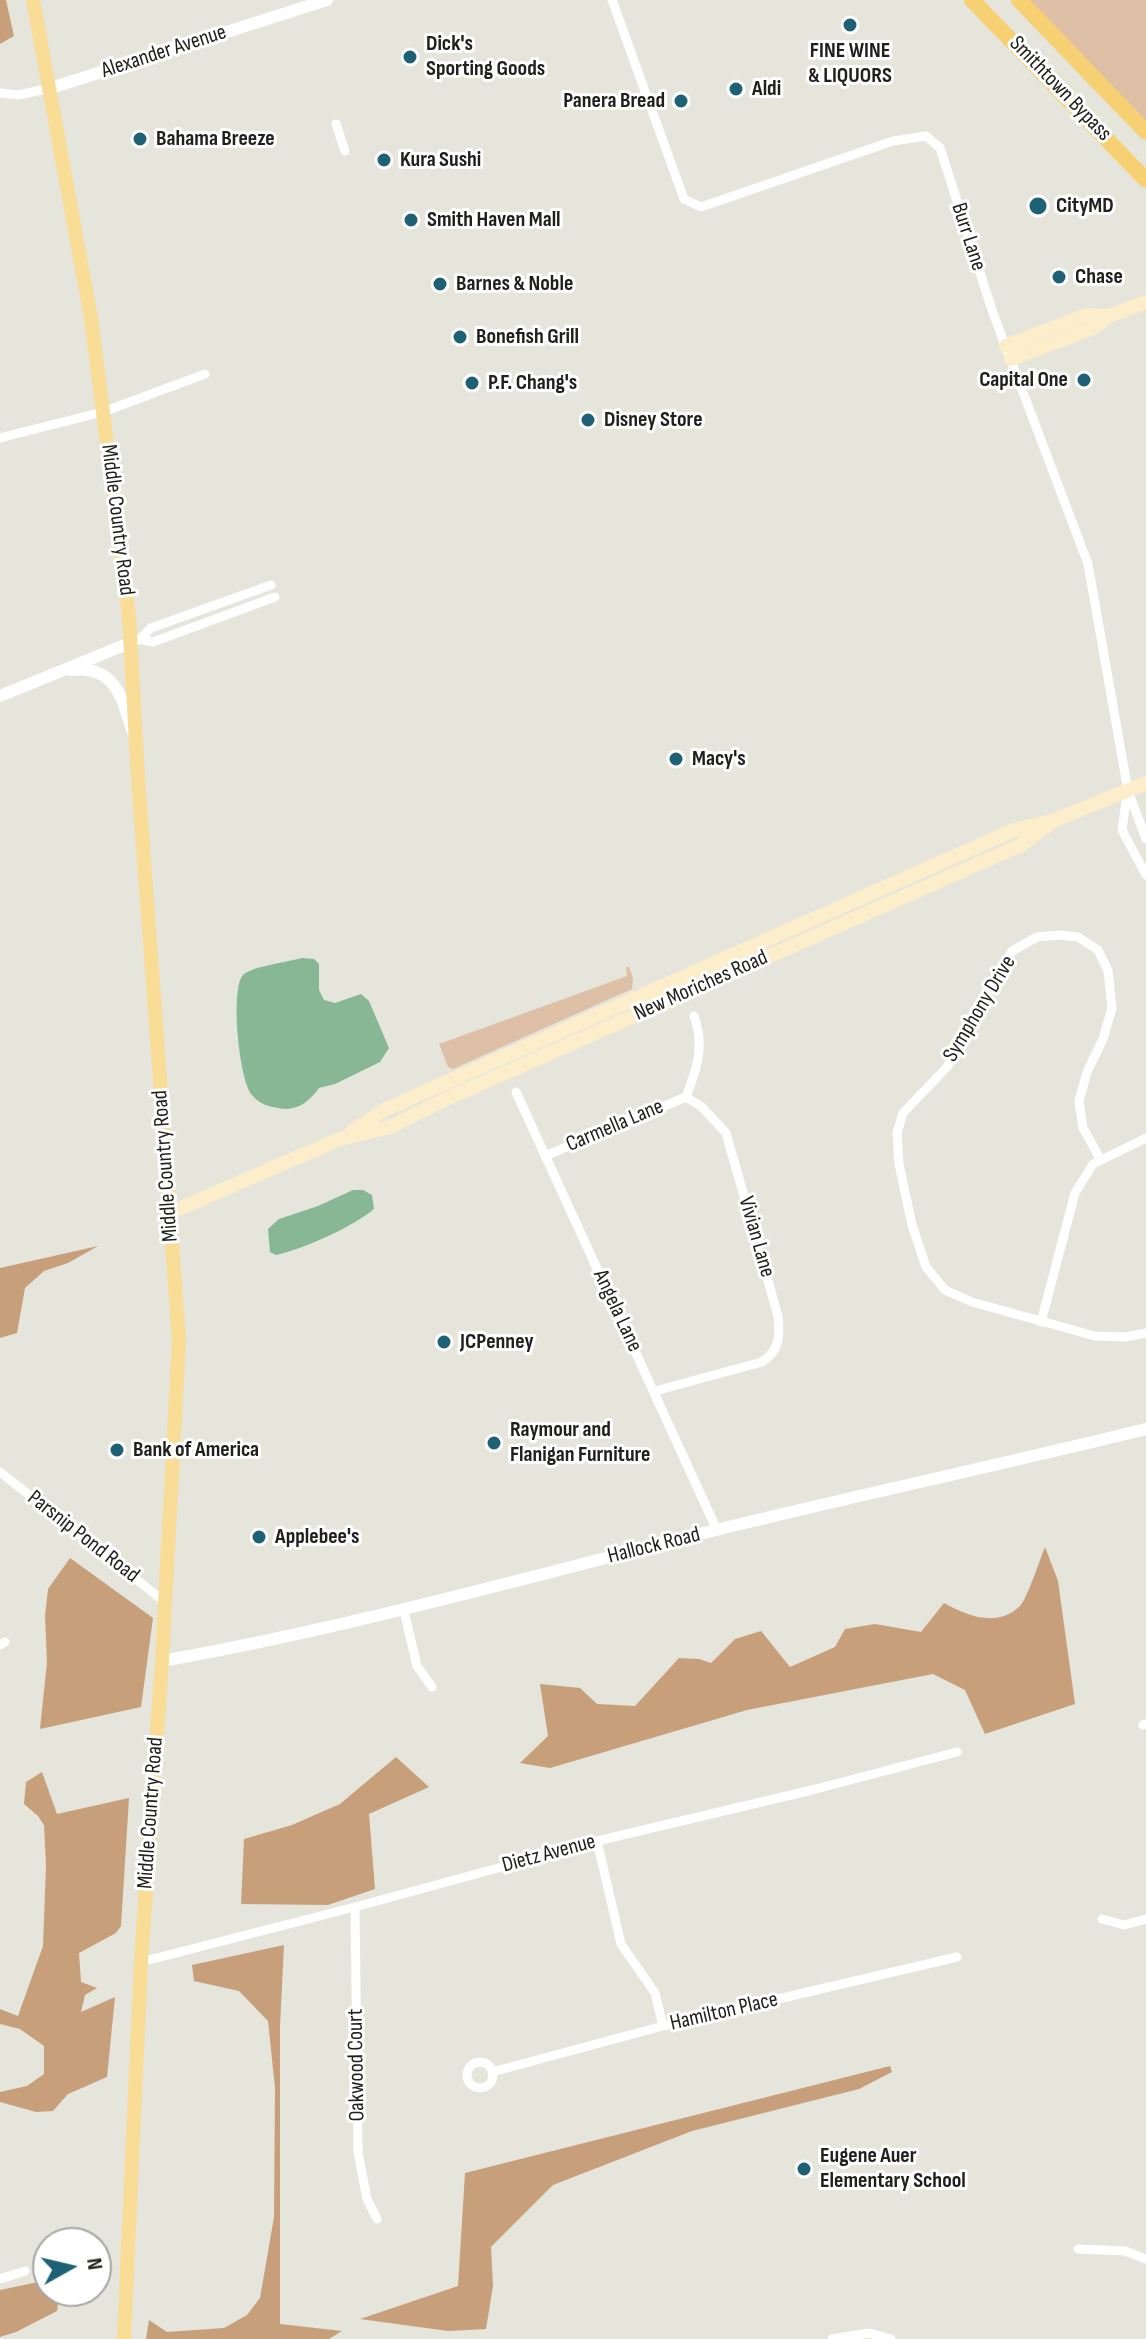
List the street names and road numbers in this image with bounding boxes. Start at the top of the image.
street label: Alexander Avenue [98,19,230,85]
street label: Smithtown Bypass [1003,31,1117,147]
street label: Burr Lane [945,200,991,274]
street label: Middle Country Road [95,443,139,597]
street label: New Moriches Road [630,945,772,1027]
street label: Symphony Drive [938,951,1022,1067]
street label: Middle Country Road [148,1089,184,1243]
street label: Carmella Lane [562,1094,668,1158]
street label: Vivian Lane [732,1194,780,1280]
street label: Angela Lane [587,1266,647,1356]
street label: Parsnip Pond Road [22,1485,144,1589]
street label: Hallock Road [605,1522,703,1570]
street label: Middle Country Road [133,1736,169,1890]
street label: Dietz Avenue [499,1829,599,1879]
street label: Hamilton Place [667,1987,781,2037]
street label: Oakwood Court [343,2008,371,2122]

